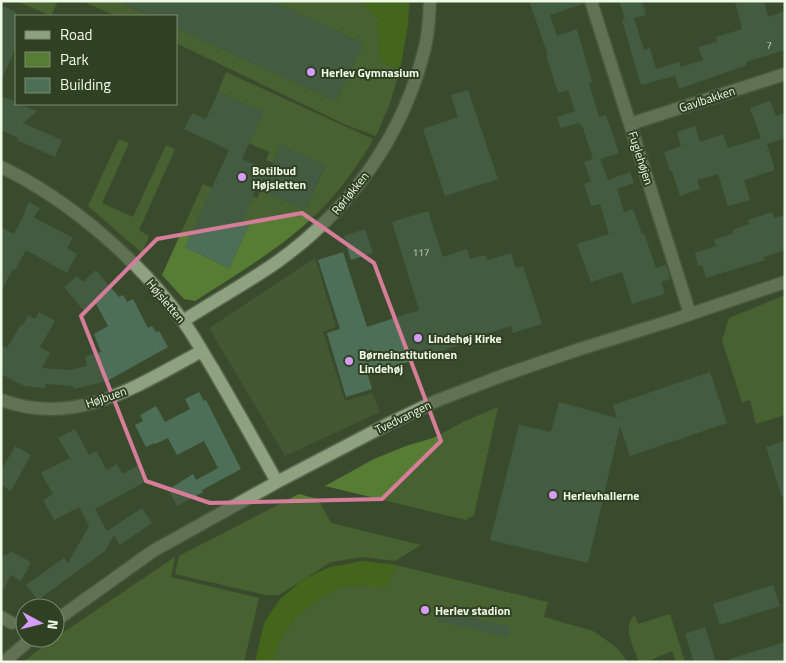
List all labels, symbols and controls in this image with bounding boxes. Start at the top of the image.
legend [15,15,178,105]
text: Road [60,23,92,46]
house number: 7 [766,38,772,53]
text: Park [60,48,89,71]
place label: Herlev Gymnasium [321,63,419,82]
marker: Herlev Gymnasium [305,66,317,78]
text: Building [60,73,111,96]
street label: Gavlbakken [676,81,738,117]
street label: Fuglehøjen [623,129,659,187]
place label: Botilbud Højsletten [252,161,306,194]
street label: Rørløkken [327,167,373,219]
marker: Botilbud Højsletten [236,171,248,183]
house number: 117 [413,245,429,260]
street label: Højsletten [142,275,190,327]
place label: Lindehøj Kirke [428,329,502,348]
marker: Lindehøj Kirke [412,332,424,344]
place label: Børneinstitutionen Lindehøj [359,345,457,378]
marker: Børneinstitutionen Lindehøj [343,355,355,367]
street label: Højbuen [83,381,129,413]
street label: Tvedvangen [372,395,434,439]
place label: Herlevhallerne [563,486,640,505]
marker: Herlevhallerne [547,489,559,501]
north arrow [15,598,65,648]
place label: Herlev stadion [435,601,510,620]
marker: Herlev stadion [419,604,431,616]
text: N [42,619,64,631]

